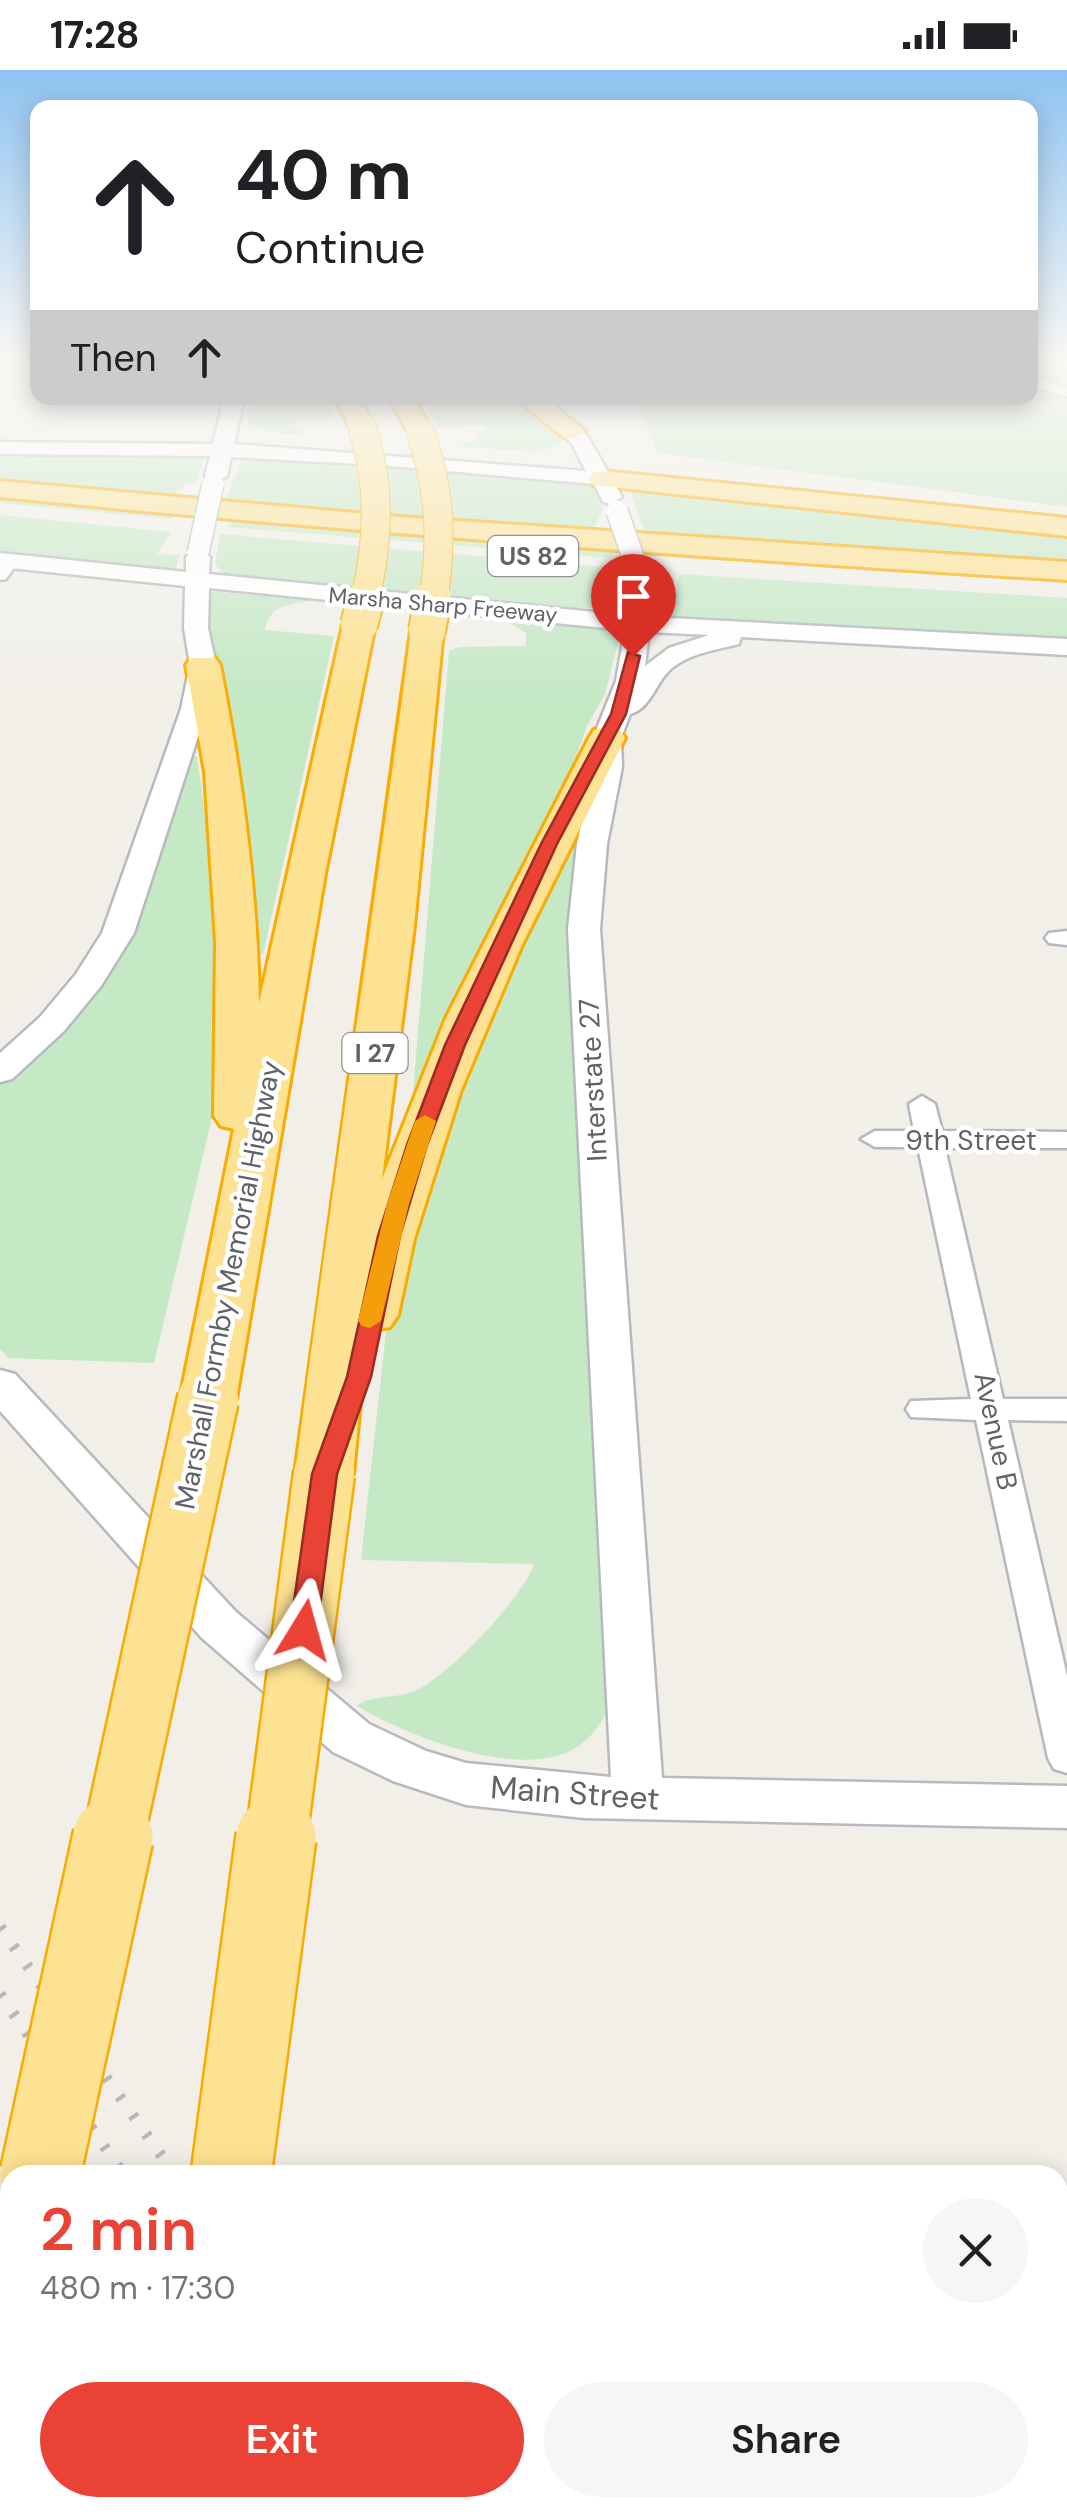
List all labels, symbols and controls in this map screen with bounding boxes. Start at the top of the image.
text: 17:28 [50,10,140,60]
text: 40 m [235,130,412,221]
icon: ahead [70,140,200,270]
text: Continue [235,218,425,277]
icon: ahead [177,330,232,385]
text: Then [70,333,157,383]
road number: US 82 [488,536,578,576]
pin [591,554,676,657]
icon: arrive [606,569,661,624]
street label: Marsha Sharp Freeway [327,581,559,629]
street label: Interstate 27 [570,998,616,1162]
road number: I 27 [342,1033,408,1073]
street label: Marshall Formby Memorial Highway [166,1058,290,1512]
street label: 9th Street [905,1122,1037,1159]
street label: Avenue B [965,1369,1027,1493]
position arrow [252,1578,356,1682]
street label: Main Street [489,1766,661,1820]
text: 2 min [40,2190,197,2269]
button: close [923,2198,1028,2303]
text: 480 m · 17:30 [40,2267,236,2309]
button: Exit [40,2382,524,2497]
button: Share [544,2382,1028,2497]

